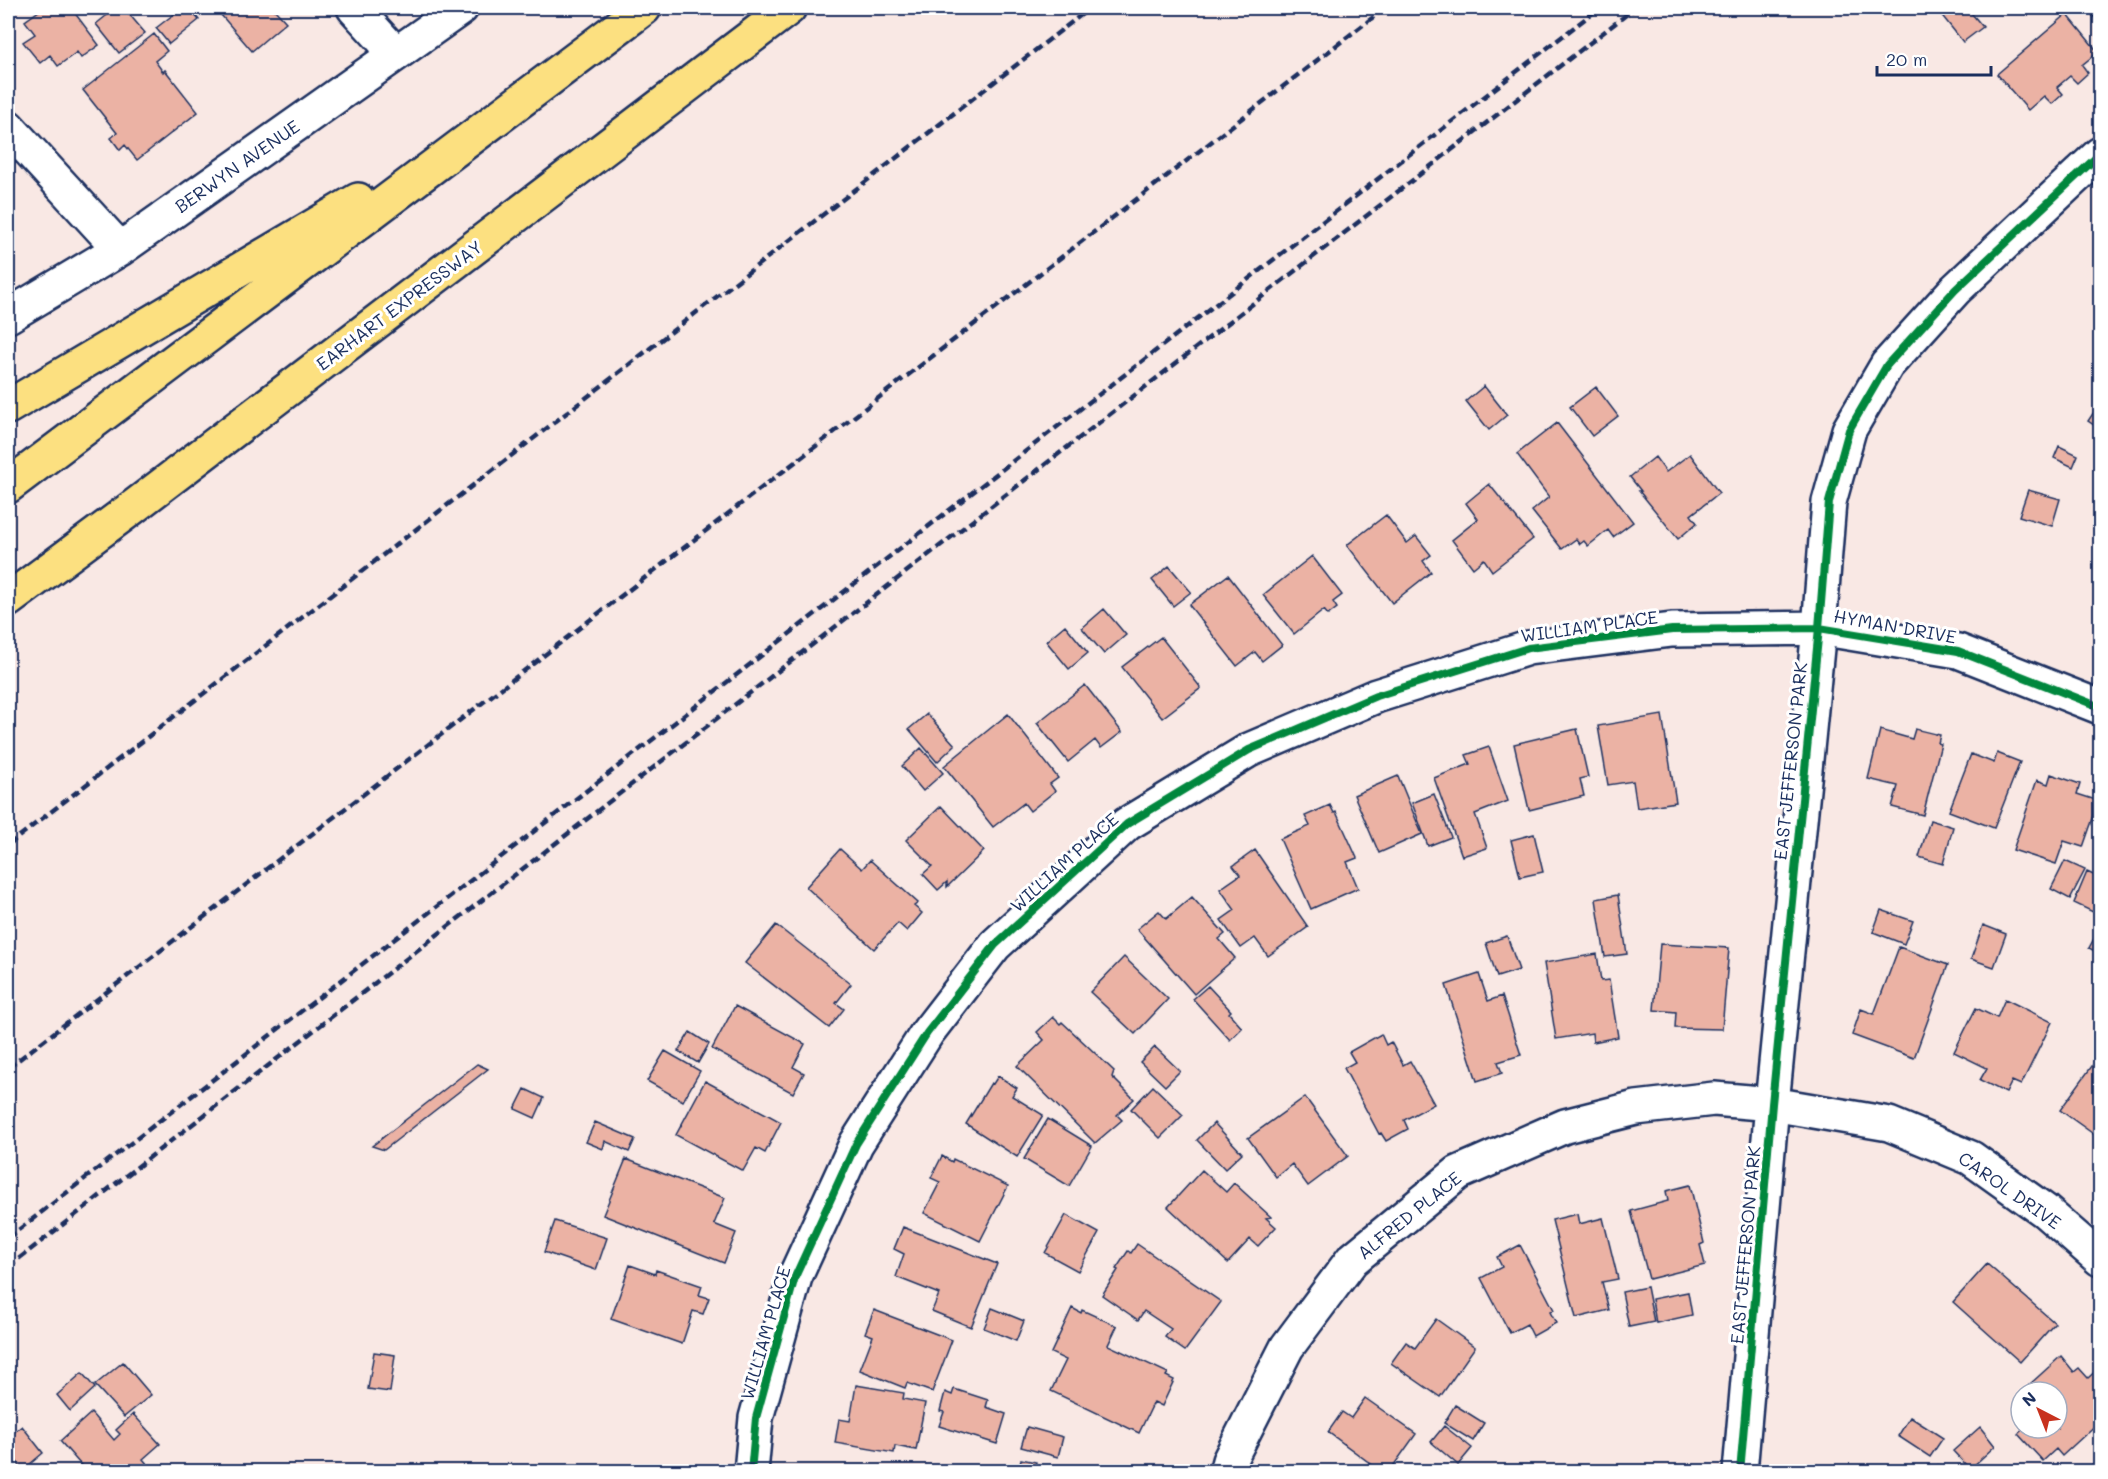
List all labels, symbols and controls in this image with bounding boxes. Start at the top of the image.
scale bar [1877,39,1991,77]
text: 20 m [1886,47,1927,71]
street label: BERWYN AVENUE [170,114,304,218]
street label: EARHART EXPRESSWAY [311,235,487,375]
street label: HYMAN DRIVE [1832,603,1958,649]
street label: WILLIAM PLACE [1519,605,1659,647]
street label: EAST JEFFERSON PARK [1768,661,1812,861]
street label: WILLIAM PLACE [1005,807,1123,917]
street label: EAST JEFFERSON PARK [1724,1145,1766,1345]
street label: CAROL DRIVE [1954,1146,2066,1234]
street label: ALFRED PLACE [1352,1166,1466,1264]
street label: WILLIAM PLACE [734,1263,796,1403]
north arrow [2009,1380,2069,1440]
text: N [2017,1387,2040,1410]

